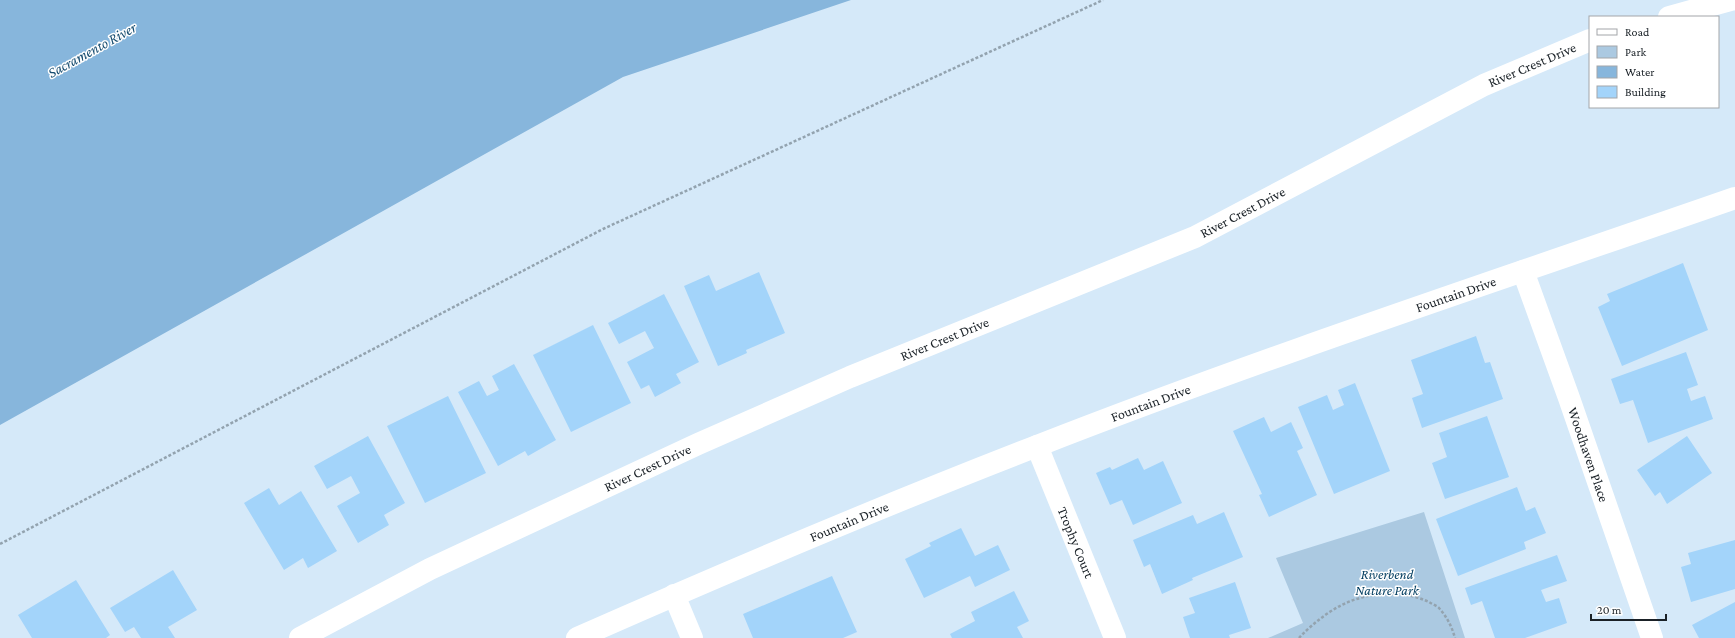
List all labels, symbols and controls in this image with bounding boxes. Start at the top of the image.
legend [1589,16,1719,108]
water label: Sacramento River [45,19,140,81]
text: Road [1625,25,1650,39]
street label: River Crest Drive [1486,39,1578,90]
text: Park [1625,45,1647,59]
text: Water [1625,65,1655,79]
text: Building [1625,85,1666,99]
street label: River Crest Drive [1197,183,1288,241]
street label: Fountain Drive [1414,273,1498,315]
street label: River Crest Drive [898,314,991,364]
street label: Fountain Drive [1108,381,1193,425]
street label: Woodhaven Place [1565,405,1612,504]
street label: River Crest Drive [601,441,693,495]
street label: Fountain Drive [807,498,891,545]
street label: Trophy Court [1055,504,1098,581]
park label: Riverbend Nature Park [1355,566,1420,598]
scale bar [1591,596,1666,622]
text: 20 m [1597,603,1622,617]

